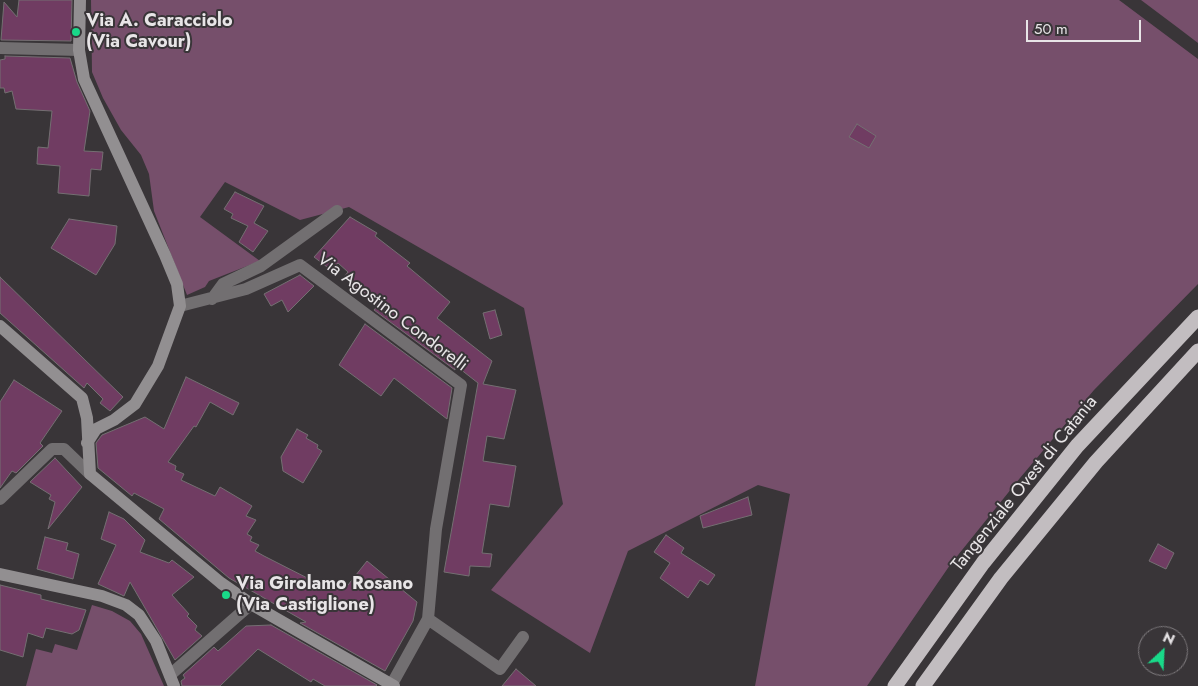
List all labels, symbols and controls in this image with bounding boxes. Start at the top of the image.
scale bar [1028,10,1143,42]
place label: Via A. Caracciolo (Via Cavour) [86,11,233,54]
text: 50 m [1034,18,1068,40]
marker: Via A. Caracciolo (Via Cavour) [70,26,82,38]
street label: Via Agostino Condorelli [312,249,472,377]
street label: Tangenziale Ovest di Catania [948,392,1102,576]
place label: Via Girolamo Rosano (Via Castiglione) [236,574,413,616]
marker: Via Girolamo Rosano (Via Castiglione) [220,589,232,601]
north arrow [1138,626,1188,676]
text: N [1160,627,1178,650]

